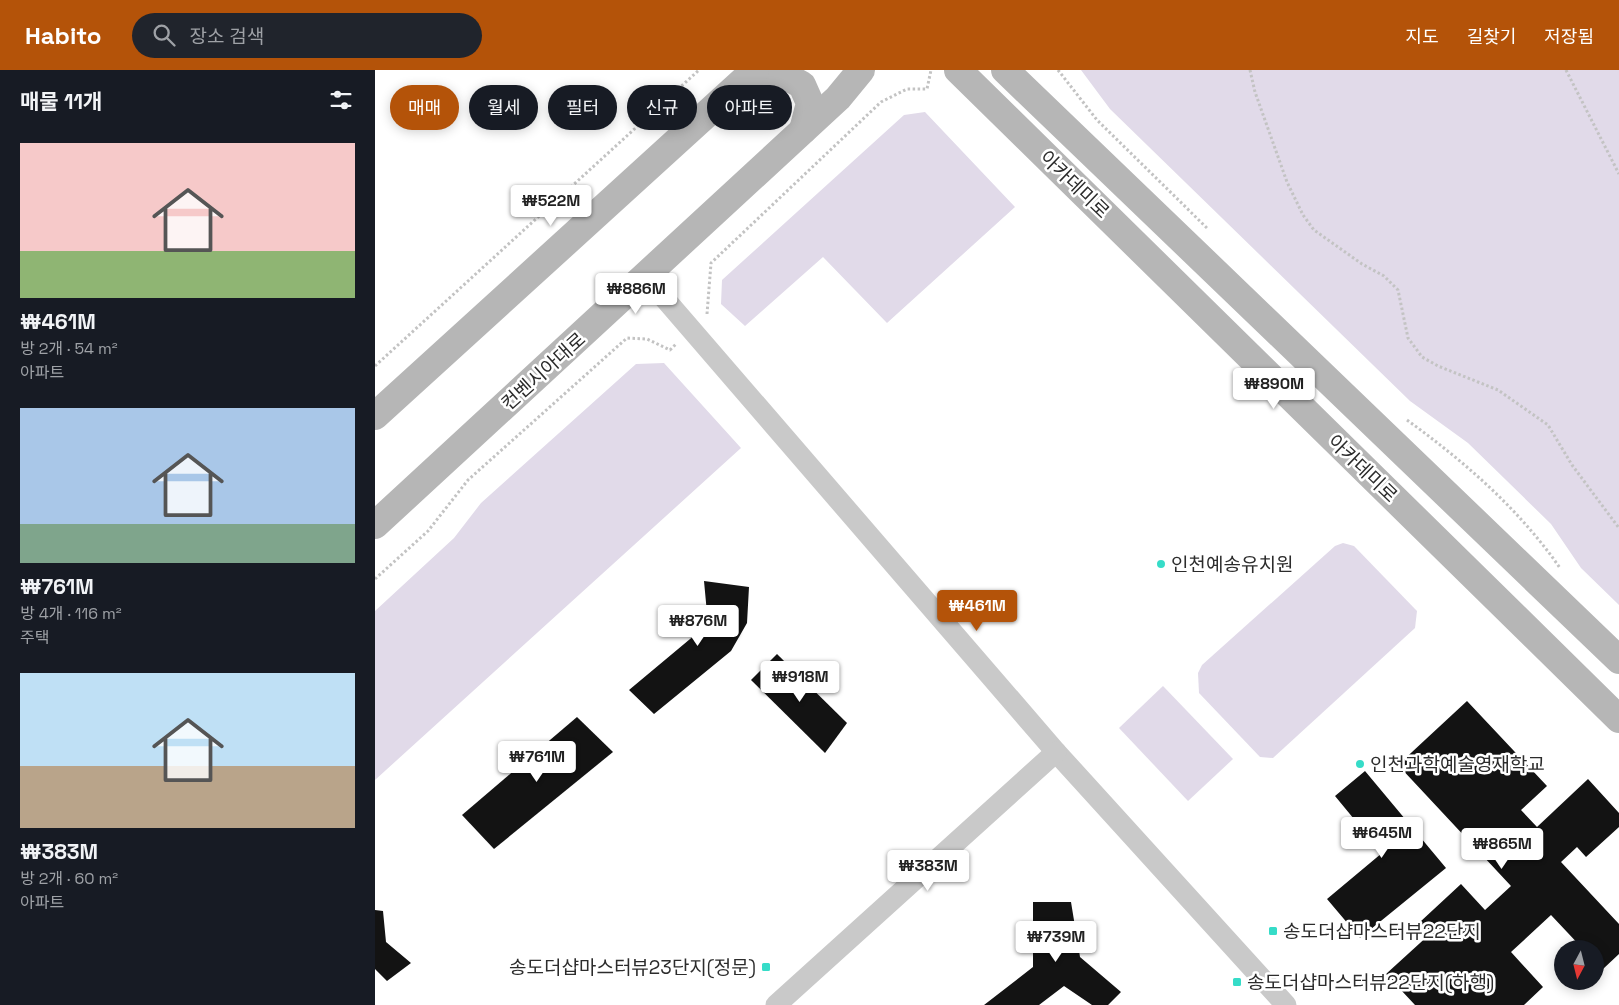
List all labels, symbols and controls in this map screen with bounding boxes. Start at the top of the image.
search box [132,13,482,58]
text: Habito [25,20,102,51]
icon: search [150,21,178,49]
text: 장소 검색 [190,24,264,49]
text: 지도 [1406,25,1439,48]
text: 길찾기 [1467,25,1516,48]
text: 저장됨 [1544,25,1594,48]
chip: 매매 [390,85,459,130]
chip: 월세 [469,85,538,130]
chip: 필터 [548,85,617,130]
chip: 신규 [627,85,697,130]
chip: 아파트 [707,85,792,130]
icon: filters [327,86,355,114]
text: 매물 11개 [20,88,102,115]
street label: 아카데미로 [1035,145,1115,224]
icon: home [143,175,233,265]
pin: ₩522M [516,184,586,227]
text: ₩522M [522,190,580,211]
pin: ₩886M [601,272,671,315]
text: ₩886M [606,278,666,299]
text: ₩461M [20,308,96,335]
street label: 컨벤시아대로 [496,327,591,416]
text: 방 2개 · 54 m² [20,338,118,359]
text: 아파트 [20,362,64,383]
pin: ₩890M [1239,368,1309,410]
text: ₩890M [1244,373,1304,394]
street label: 아카데미로 [1323,429,1403,508]
icon: home [143,440,233,530]
place label: 인천예송유치원 [1171,552,1293,577]
marker: 인천예송유치원 [1155,558,1167,570]
text: ₩761M [20,573,94,600]
pin: ₩461M [942,590,1012,632]
text: ₩461M [948,595,1006,616]
text: 방 4개 · 116 m² [20,603,122,624]
pin: ₩876M [663,604,733,647]
text: ₩876M [669,610,727,631]
text: 주택 [20,627,49,648]
pin: ₩918M [765,660,835,703]
text: ₩918M [771,666,829,687]
icon: home [143,705,233,795]
pin: ₩761M [502,740,572,783]
text: ₩761M [509,746,565,767]
place label: 인천과학예술영재학교 [1370,752,1545,777]
marker: 인천과학예술영재학교 [1354,758,1366,770]
pin: ₩645M [1347,816,1417,859]
text: ₩645M [1352,822,1412,843]
pin: ₩865M [1467,828,1537,870]
text: ₩865M [1472,833,1532,854]
text: ₩383M [20,838,98,865]
pin: ₩383M [893,850,963,892]
text: ₩383M [898,855,958,876]
text: 방 2개 · 60 m² [20,868,118,889]
text: 아파트 [20,892,64,913]
place label: 송도더샵마스터뷰22단지 [1283,919,1481,944]
pin: ₩739M [1021,920,1091,963]
marker: 송도더샵마스터뷰22단지 [1267,925,1279,937]
text: ₩739M [1027,926,1085,947]
north arrow [1554,940,1604,990]
map controls [1554,940,1604,990]
place label: 송도더샵마스터뷰23단지(정문) [509,955,756,980]
marker: 송도더샵마스터뷰23단지(정문) [760,961,772,973]
place label: 송도더샵마스터뷰22단지(하행) [1247,970,1494,995]
marker: 송도더샵마스터뷰22단지(하행) [1231,976,1243,988]

